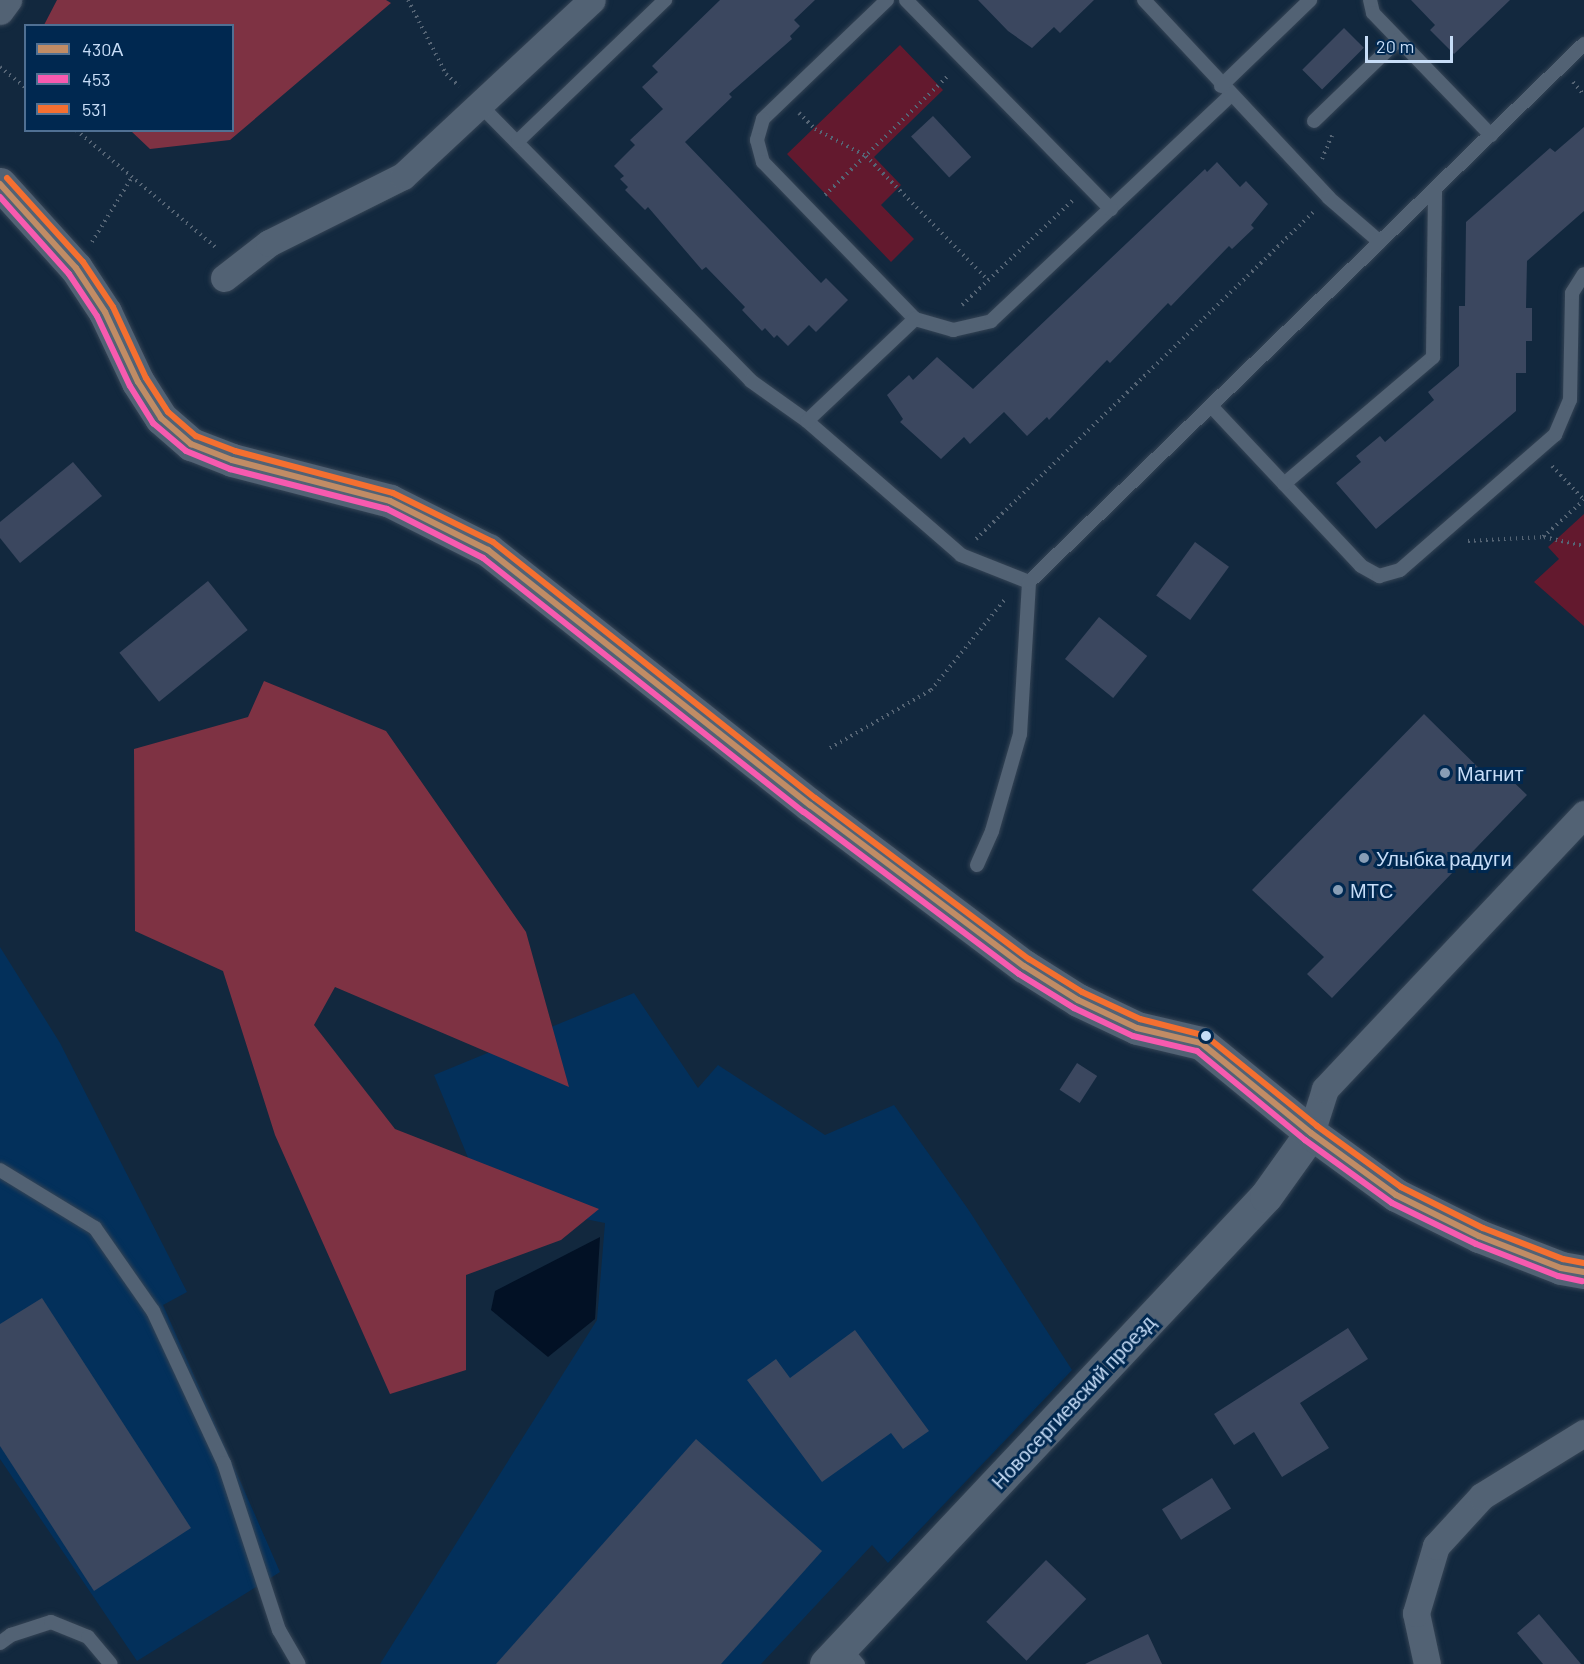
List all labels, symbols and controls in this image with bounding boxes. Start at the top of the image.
legend [24,24,234,132]
scale bar [1368,24,1456,62]
text: 20 m [1376,35,1414,57]
text: 430А [82,38,123,60]
text: 453 [82,68,110,90]
text: 531 [82,98,107,120]
place label: Магнит [1457,761,1524,785]
marker: Магнит [1438,766,1452,780]
place label: Улыбка радуги [1376,846,1512,870]
marker: Улыбка радуги [1357,851,1371,865]
place label: МТС [1350,878,1393,902]
marker: МТС [1331,883,1345,897]
unlabelled marker [1200,1030,1212,1042]
street label: Новосергиевский проезд [986,1310,1160,1494]

